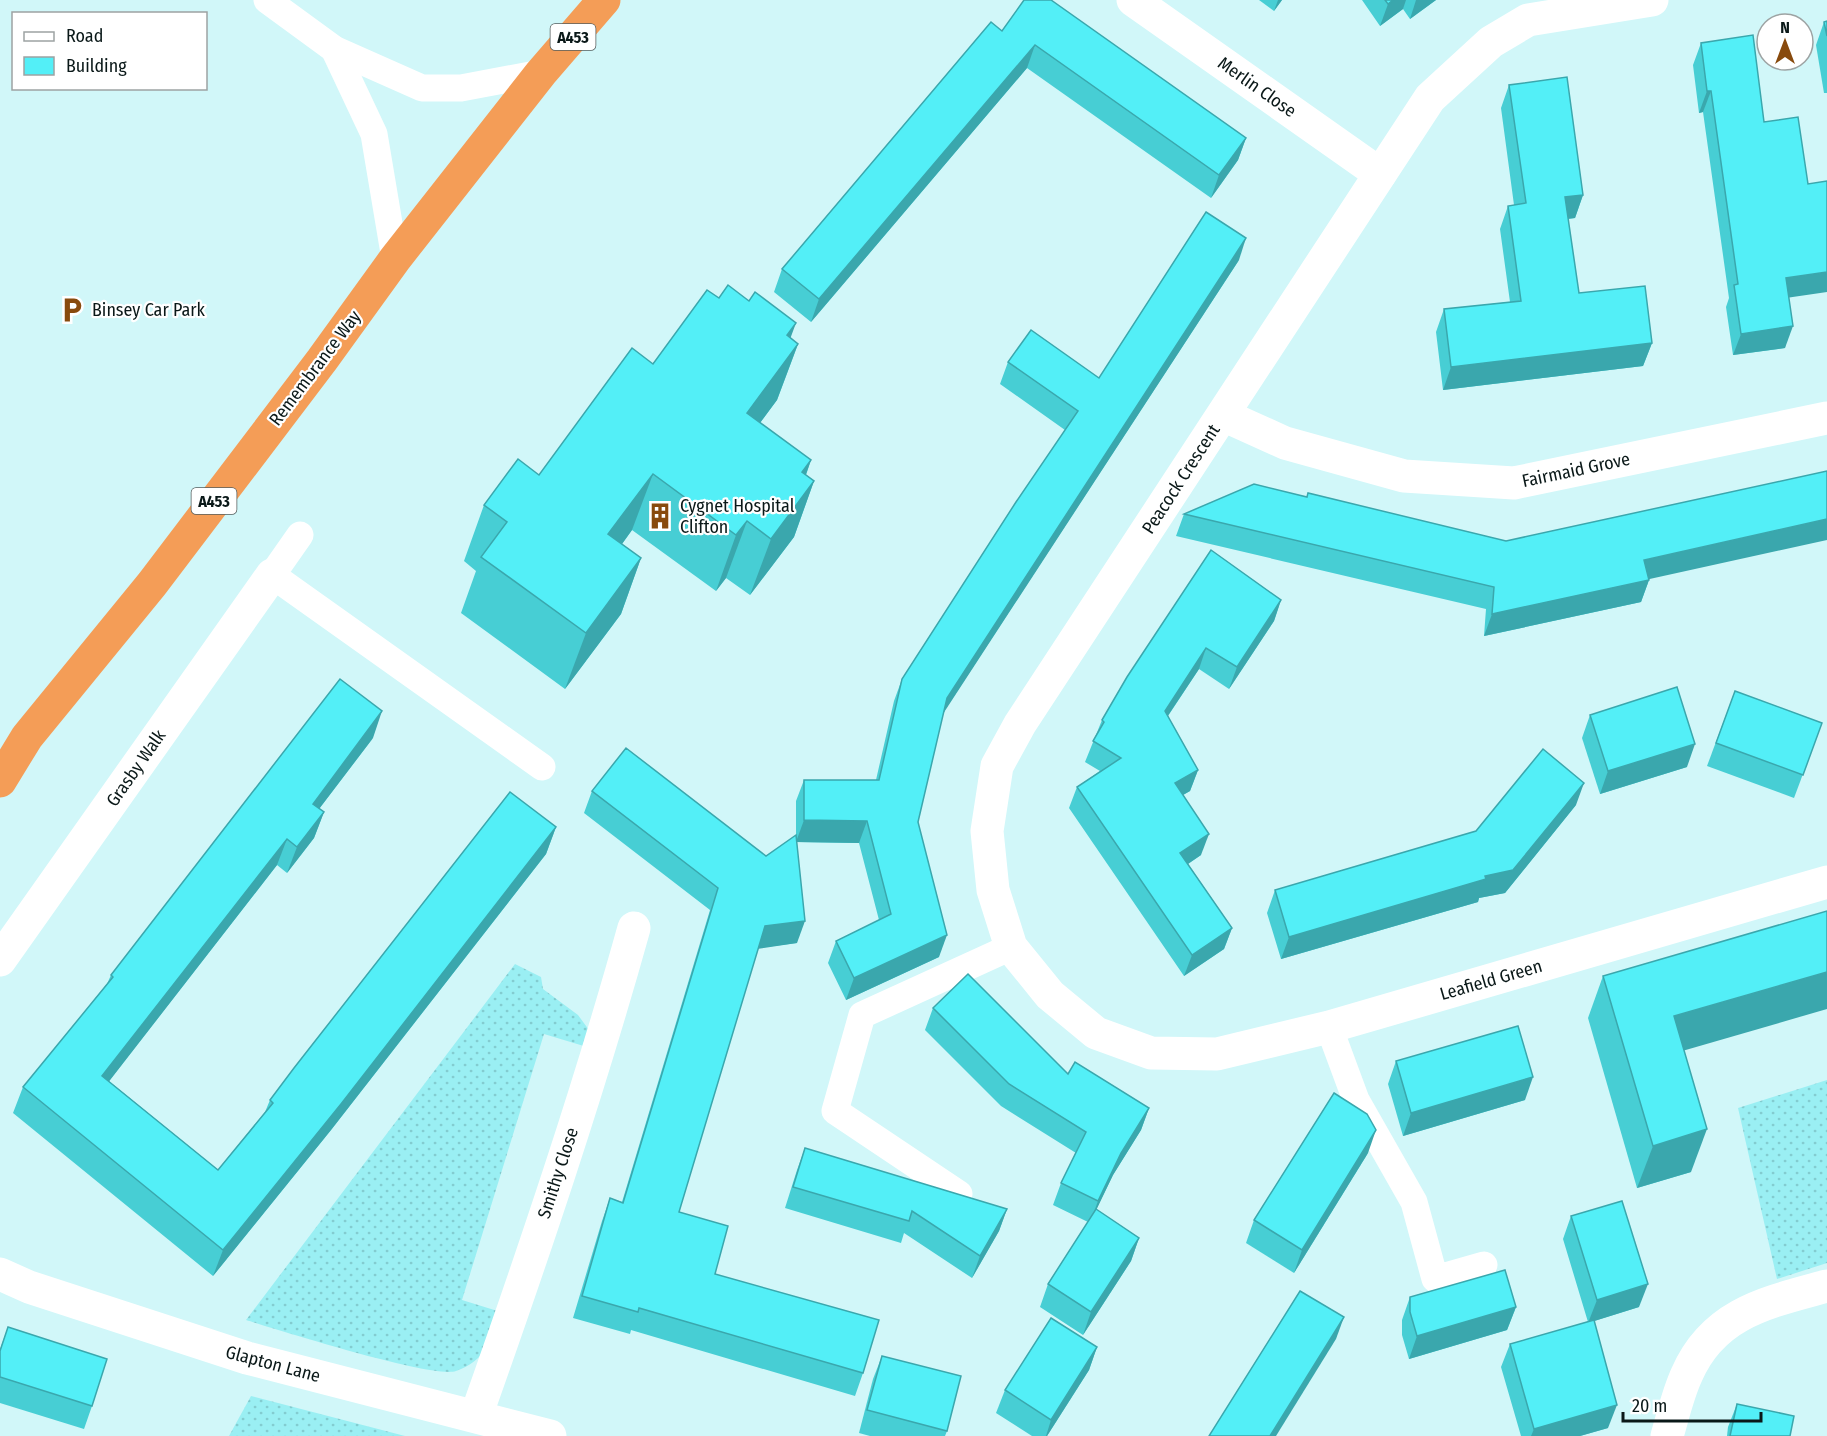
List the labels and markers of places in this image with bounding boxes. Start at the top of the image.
parking icon: Binsey Car Park [57,295,87,325]
place label: Binsey Car Park [92,299,206,321]
place label: Cygnet Hospital Clifton [680,495,795,538]
building icon: Cygnet Hospital Clifton [645,501,675,531]

